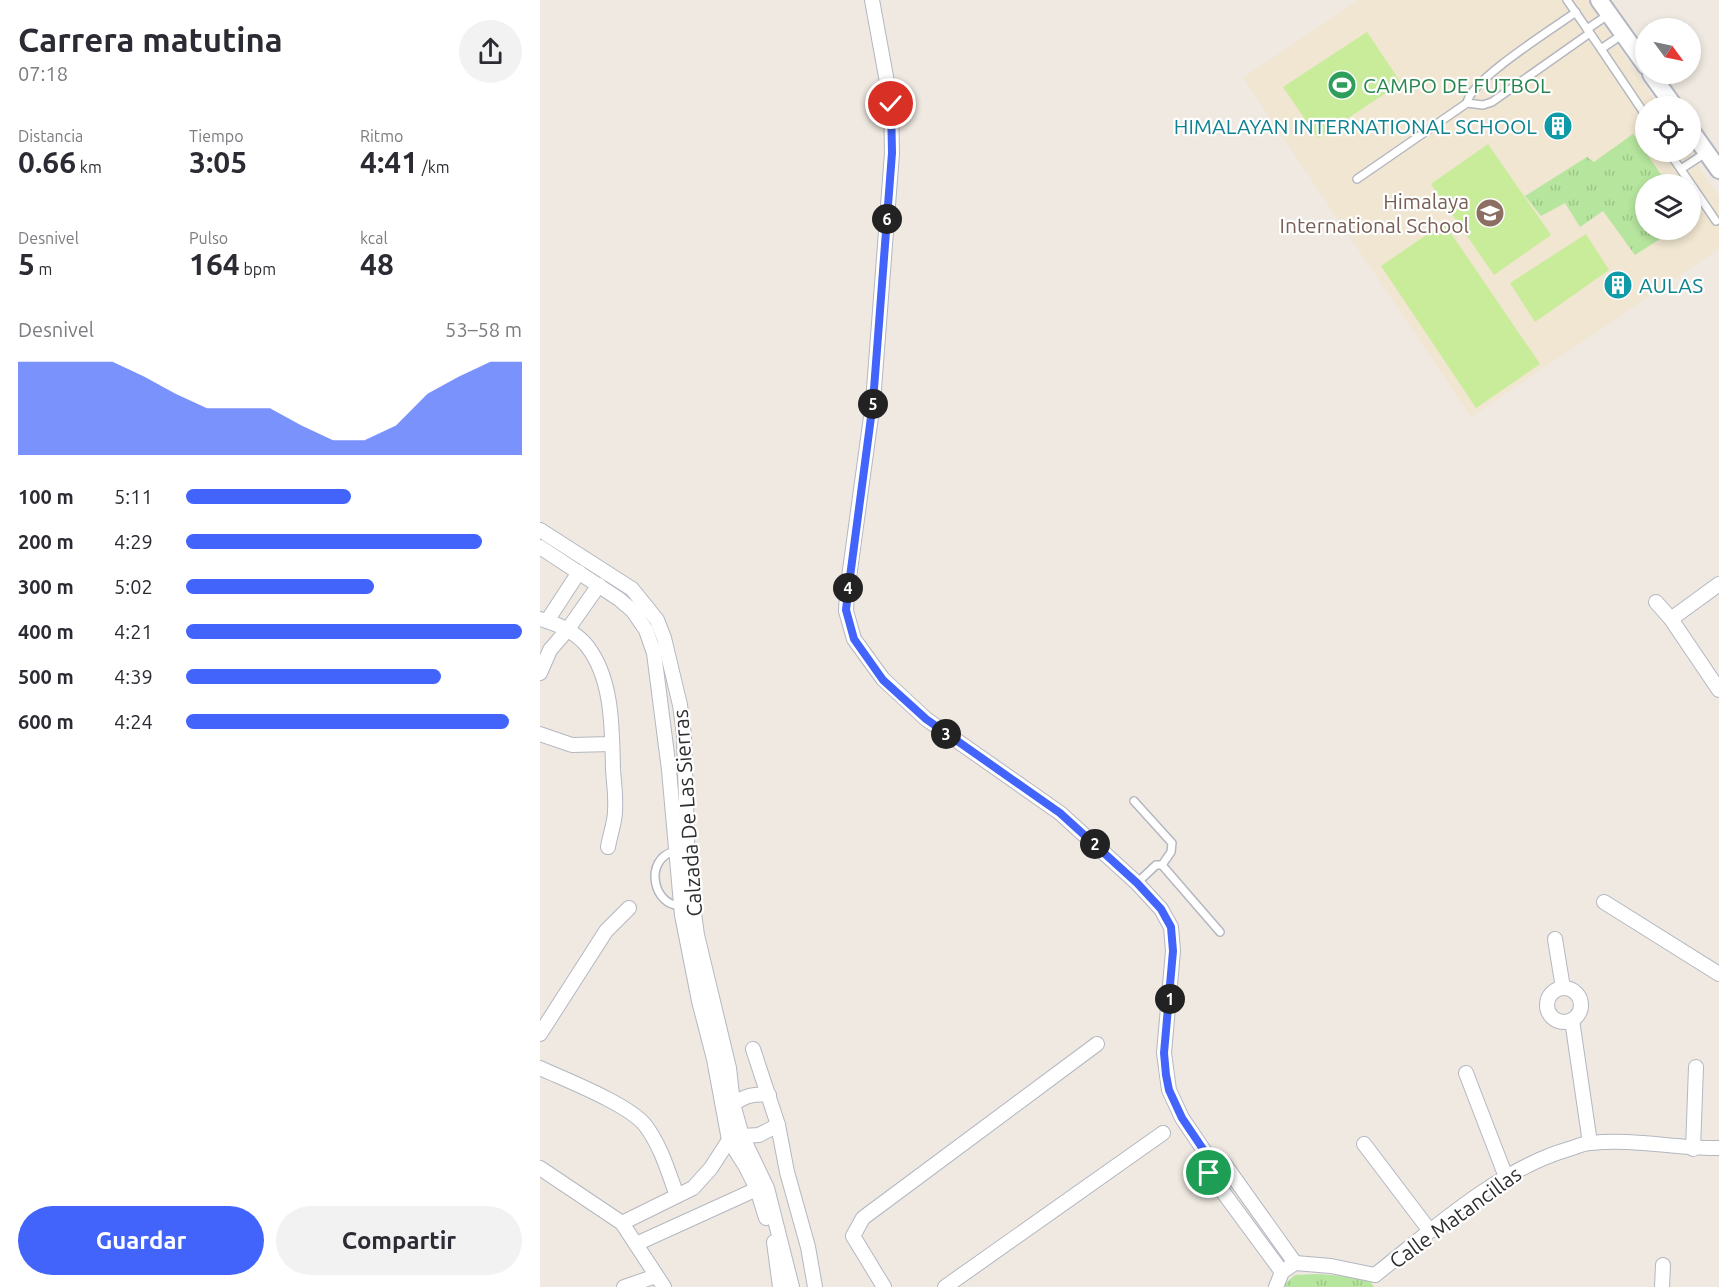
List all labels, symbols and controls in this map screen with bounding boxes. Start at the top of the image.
north arrow [1635,18,1701,84]
map controls [1635,18,1701,240]
button: share [459,20,522,83]
text: Carrera matutina [18,21,283,58]
text: 07:18 [18,62,68,85]
sports icon: CAMPO DE FUTBOL [1326,69,1358,101]
place label: CAMPO DE FUTBOL [1363,73,1551,97]
pin [865,78,916,129]
icon: check [874,87,907,120]
button: locate [1635,96,1701,162]
building icon: HIMALAYAN INTERNATIONAL SCHOOL [1542,110,1574,142]
place label: HIMALAYAN INTERNATIONAL SCHOOL [1174,114,1537,138]
text: Distancia [18,127,83,145]
text: Tiempo [189,127,244,145]
text: Ritmo [360,127,403,145]
text: 0.66 [18,145,76,179]
text: 3:05 [189,145,247,179]
text: 4:41 [360,145,418,179]
text: km [76,158,102,176]
text: /km [418,158,450,176]
button: layers [1635,174,1701,240]
place label: Himalaya International School [1280,189,1469,237]
school or university icon: Himalaya International School [1474,197,1506,229]
pin: 6 [872,204,902,234]
text: 6 [882,210,892,228]
text: Desnivel [18,229,79,247]
text: Pulso [189,229,228,247]
text: kcal [360,229,388,247]
text: 5 [18,247,35,281]
text: 164 [189,247,240,281]
text: 48 [360,247,394,281]
text: m [35,260,52,278]
text: bpm [240,260,276,278]
building icon: AULAS [1602,269,1634,301]
place label: AULAS [1639,273,1703,297]
text: Desnivel [18,318,94,341]
text: 53–58 m [445,318,522,341]
pin: 5 [858,389,888,419]
text: 5 [868,395,878,413]
text: 100 m [18,485,74,508]
text: 5:11 [114,485,153,508]
text: 200 m [18,530,74,553]
text: 4:29 [114,530,153,553]
pin: 4 [833,573,863,603]
text: 300 m [18,575,74,598]
text: 5:02 [114,575,153,598]
text: 4 [843,579,853,597]
text: 400 m [18,620,74,643]
text: 4:21 [114,620,153,643]
text: 500 m [18,665,74,688]
text: 4:39 [114,665,153,688]
street label: Calzada De Las Sierras [668,709,706,917]
text: 600 m [18,710,74,733]
text: 4:24 [114,710,153,733]
pin: 3 [931,719,961,749]
text: 3 [941,725,951,743]
pin: 2 [1080,829,1110,859]
text: 2 [1090,835,1100,853]
pin: 1 [1155,984,1185,1014]
text: 1 [1165,990,1175,1008]
pin [1183,1147,1234,1198]
icon: arrive [1192,1156,1225,1189]
street label: Calle Matancillas [1384,1161,1526,1273]
button: Guardar [18,1206,264,1275]
button: Compartir [276,1206,522,1275]

